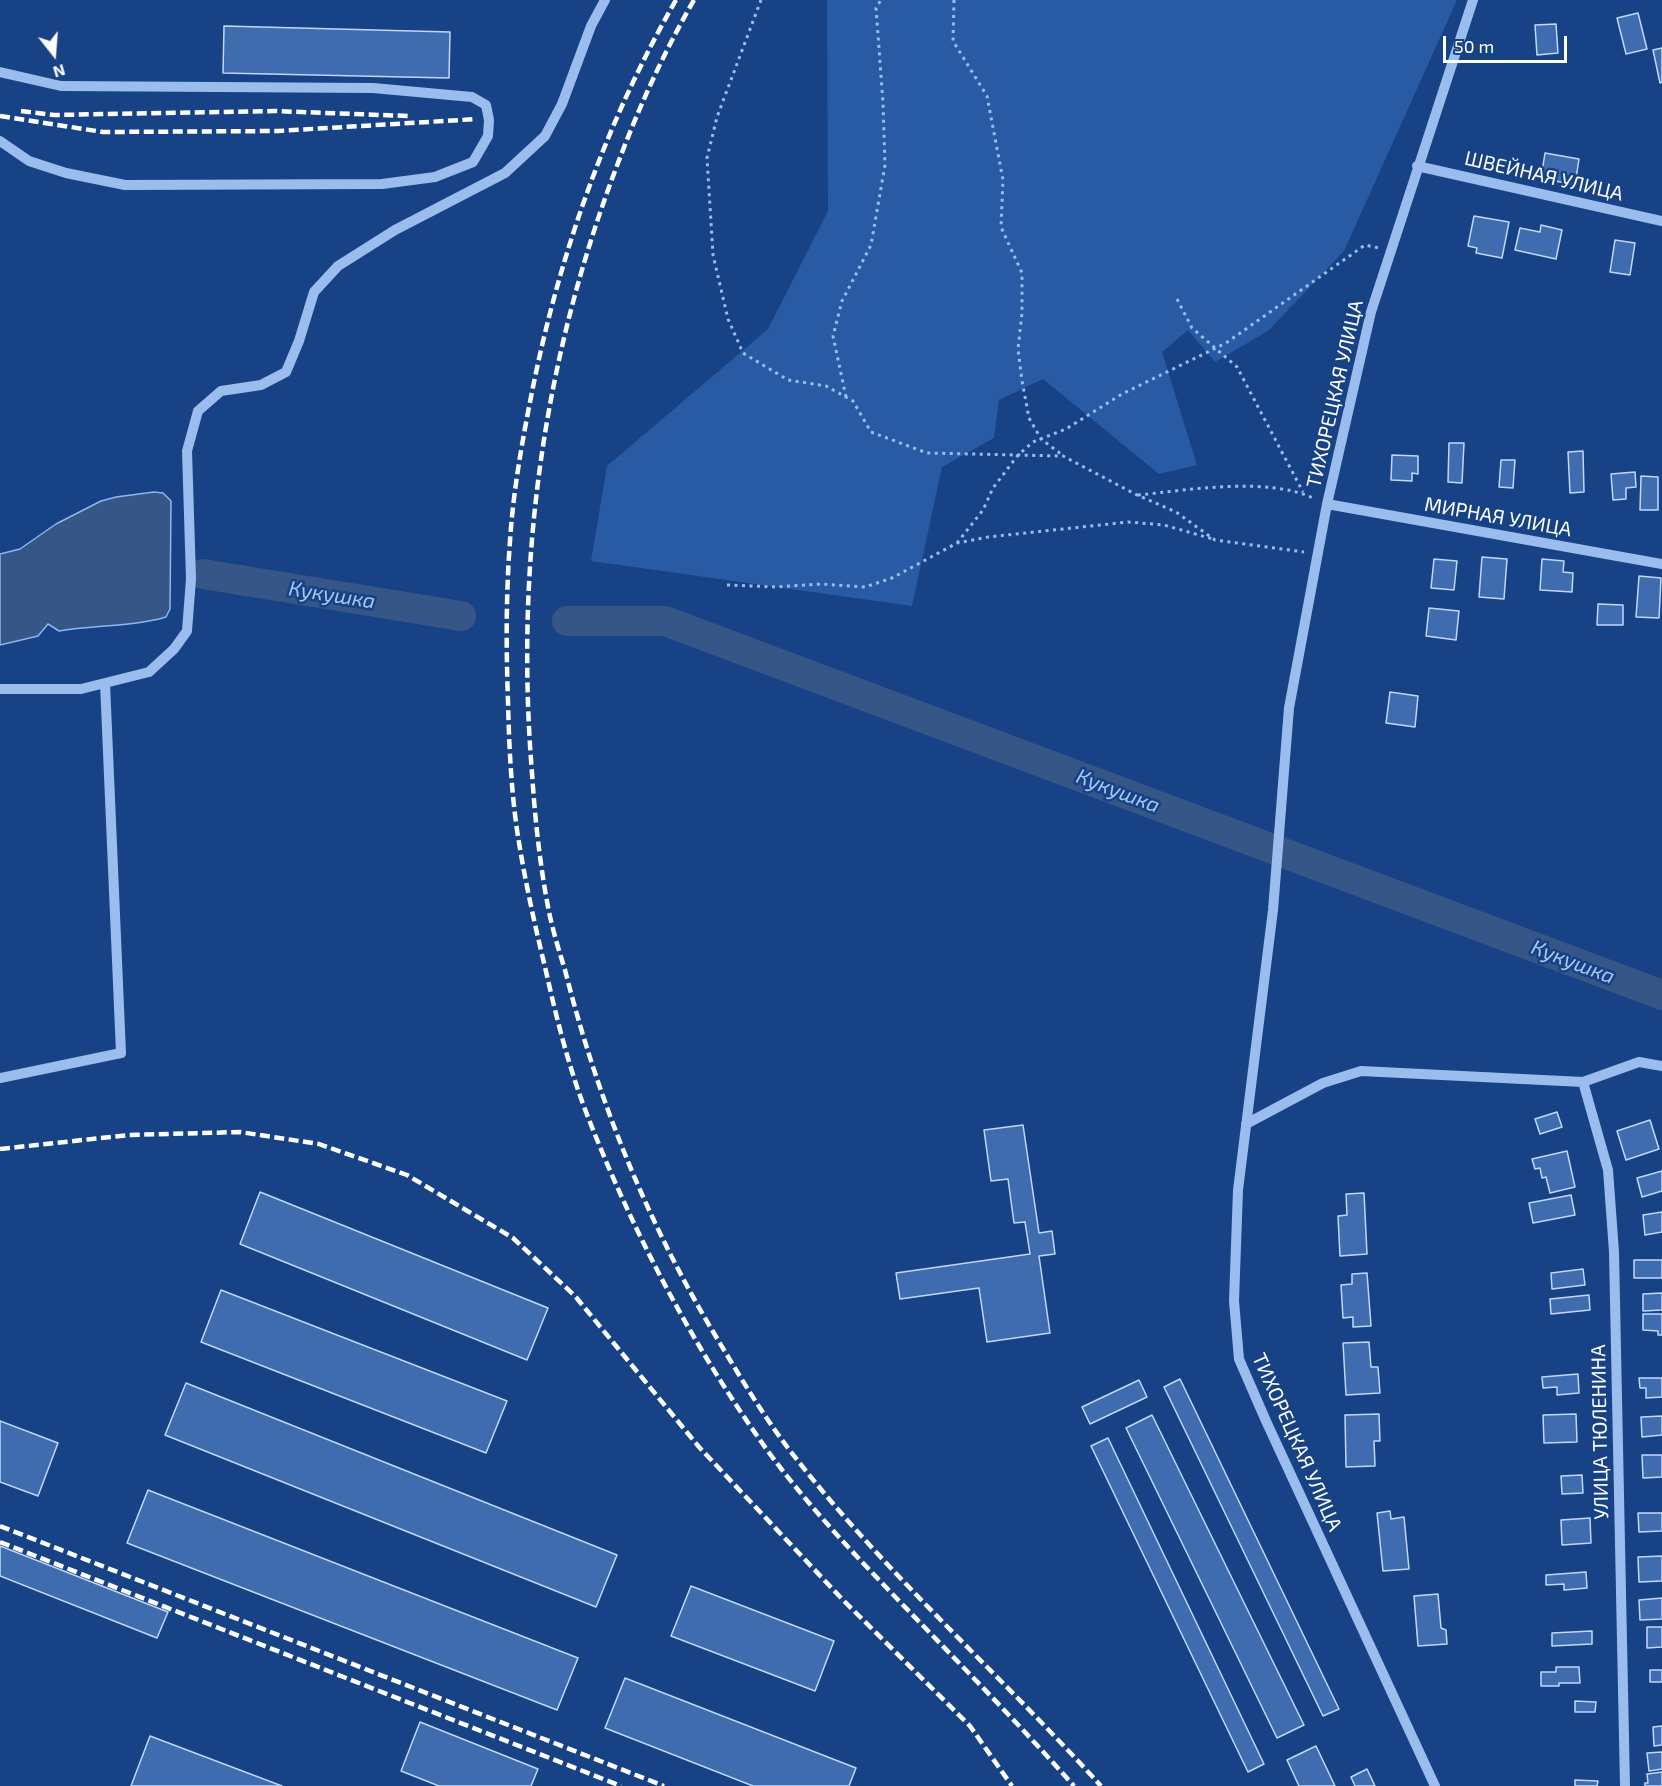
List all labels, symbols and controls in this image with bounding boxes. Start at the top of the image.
north arrow [24,24,84,84]
scale bar [1446,24,1570,62]
text: 50 m [1454,35,1494,57]
text: N [51,61,68,82]
street label: ШВЕЙНАЯ УЛИЦА [1462,146,1626,206]
street label: ТИХОРЕЦКАЯ УЛИЦА [1302,298,1368,490]
street label: МИРНАЯ УЛИЦА [1422,492,1574,542]
water label: Кукушка [287,576,377,614]
water label: Кукушка [1073,764,1163,818]
water label: Кукушка [1528,935,1618,989]
street label: УЛИЦА ТЮЛЕНИНА [1586,1344,1614,1520]
street label: ТИХОРЕЦКАЯ УЛИЦА [1247,1349,1347,1535]

